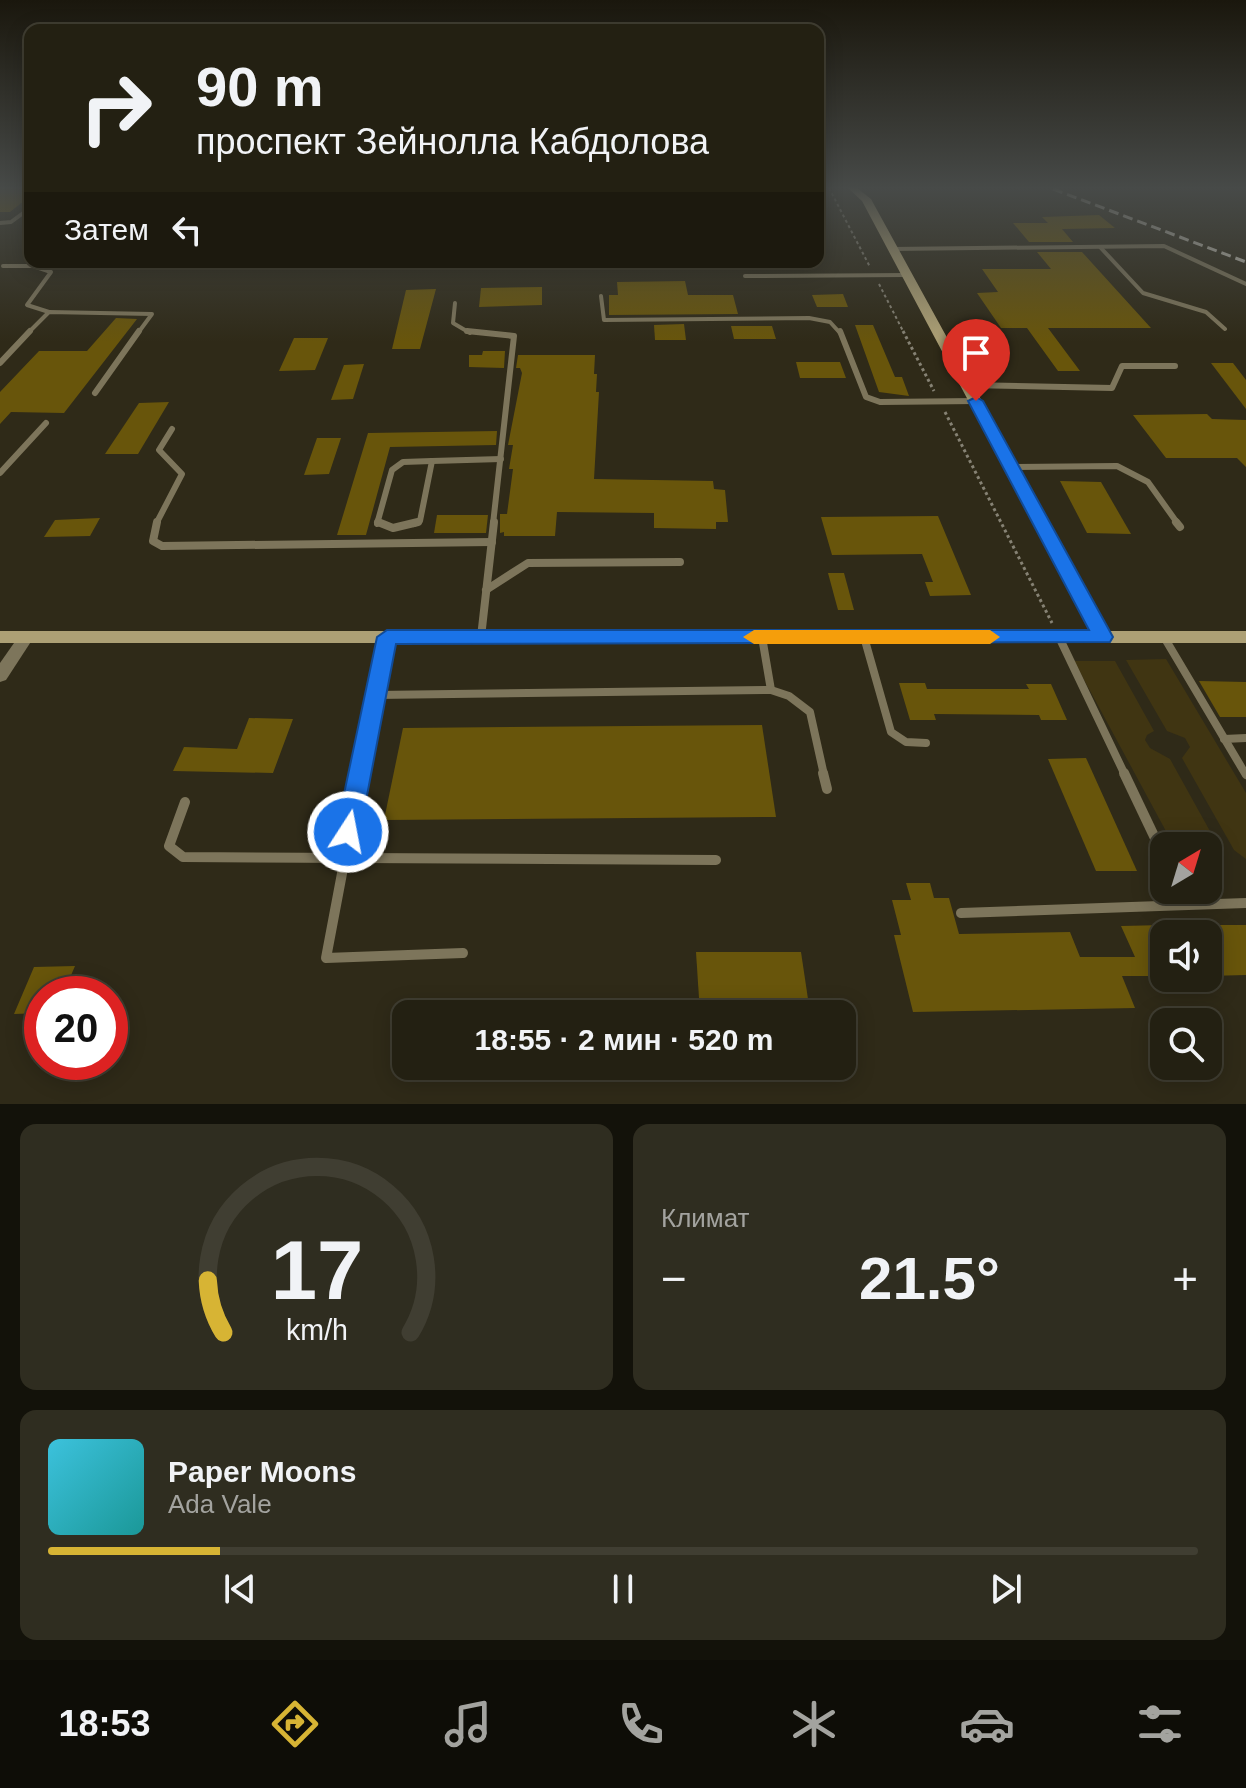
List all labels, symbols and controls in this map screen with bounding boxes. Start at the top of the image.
text: 90 m [196,55,324,118]
icon: right [64,56,168,160]
text: проспект Зейнолла Кабдолова [196,121,709,162]
icon: left [165,208,209,252]
text: Затем [64,213,149,246]
pin [942,319,1010,401]
icon: arrive [954,331,998,375]
position arrow [306,790,390,874]
north arrow [1150,832,1222,904]
map controls [1150,832,1222,1080]
button: sound [1150,920,1222,992]
speed limit sign: 20 [24,976,128,1080]
button: search [1150,1008,1222,1080]
text: 18:55 · 2 мин · 520 m [475,1023,773,1056]
text: Климат [661,1203,750,1233]
text: 17 [270,1224,363,1317]
text: 21.5° [859,1245,1000,1312]
text: − [661,1254,687,1303]
text: + [1172,1254,1198,1303]
text: km/h [286,1314,347,1346]
text: Paper Moons [168,1455,356,1488]
text: Ada Vale [168,1489,272,1519]
icon: previous [218,1567,262,1611]
icon: pause [601,1567,645,1611]
icon: next [984,1567,1028,1611]
icon: directions [267,1696,323,1752]
icon: music [440,1696,496,1752]
icon: phone [613,1696,669,1752]
icon: climate [786,1696,842,1752]
icon: car [959,1696,1015,1752]
icon: filters [1132,1696,1188,1752]
text: 18:53 [58,1703,151,1744]

